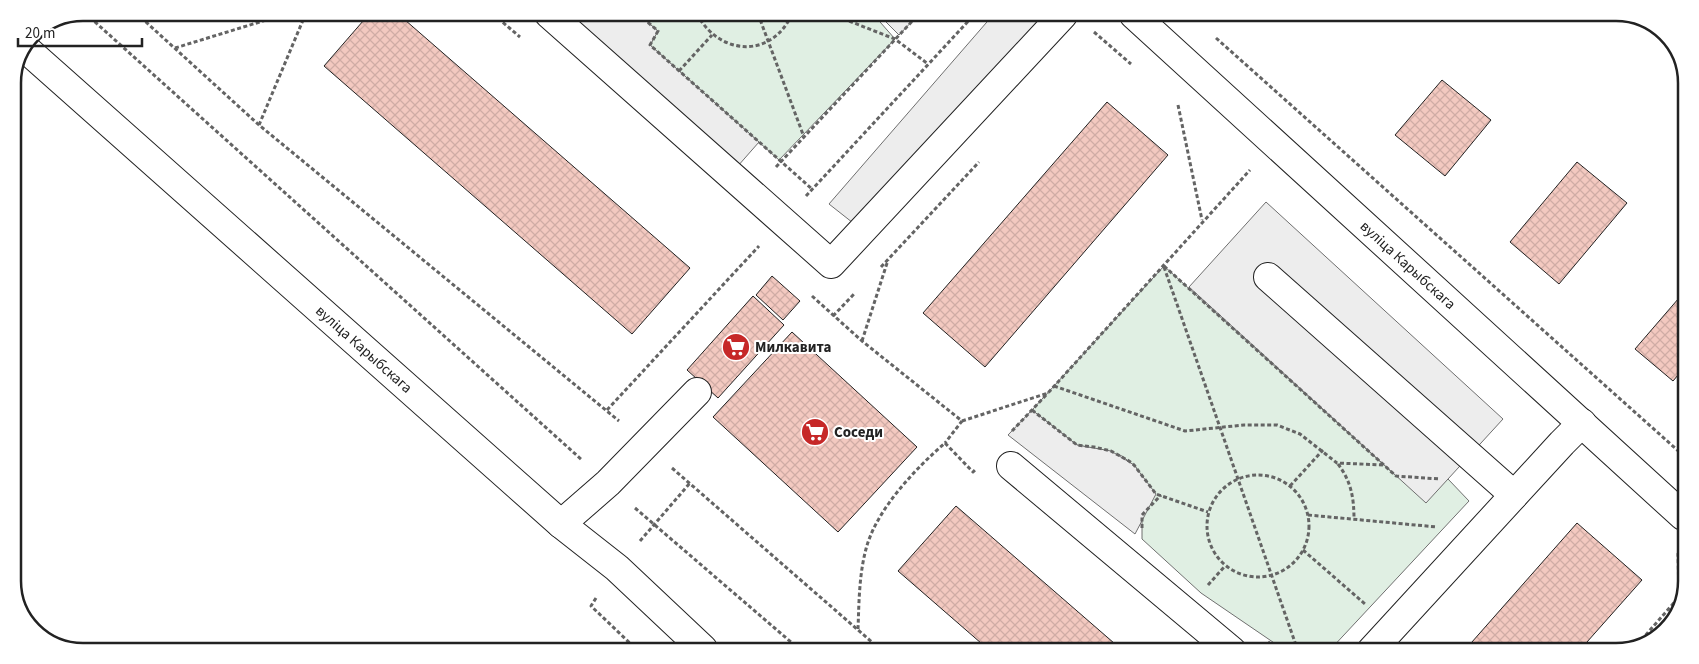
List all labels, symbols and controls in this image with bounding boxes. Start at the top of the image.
scale bar [18,15,141,47]
text: 20 m [25,23,55,44]
street label: вуліца Карыбскага [1356,216,1461,314]
street label: вуліца Карыбскага [311,300,417,398]
supermarket icon: Милкавита [721,332,751,362]
place label: Милкавита [755,337,831,358]
supermarket icon: Соседи [800,417,830,447]
place label: Соседи [834,422,883,443]

